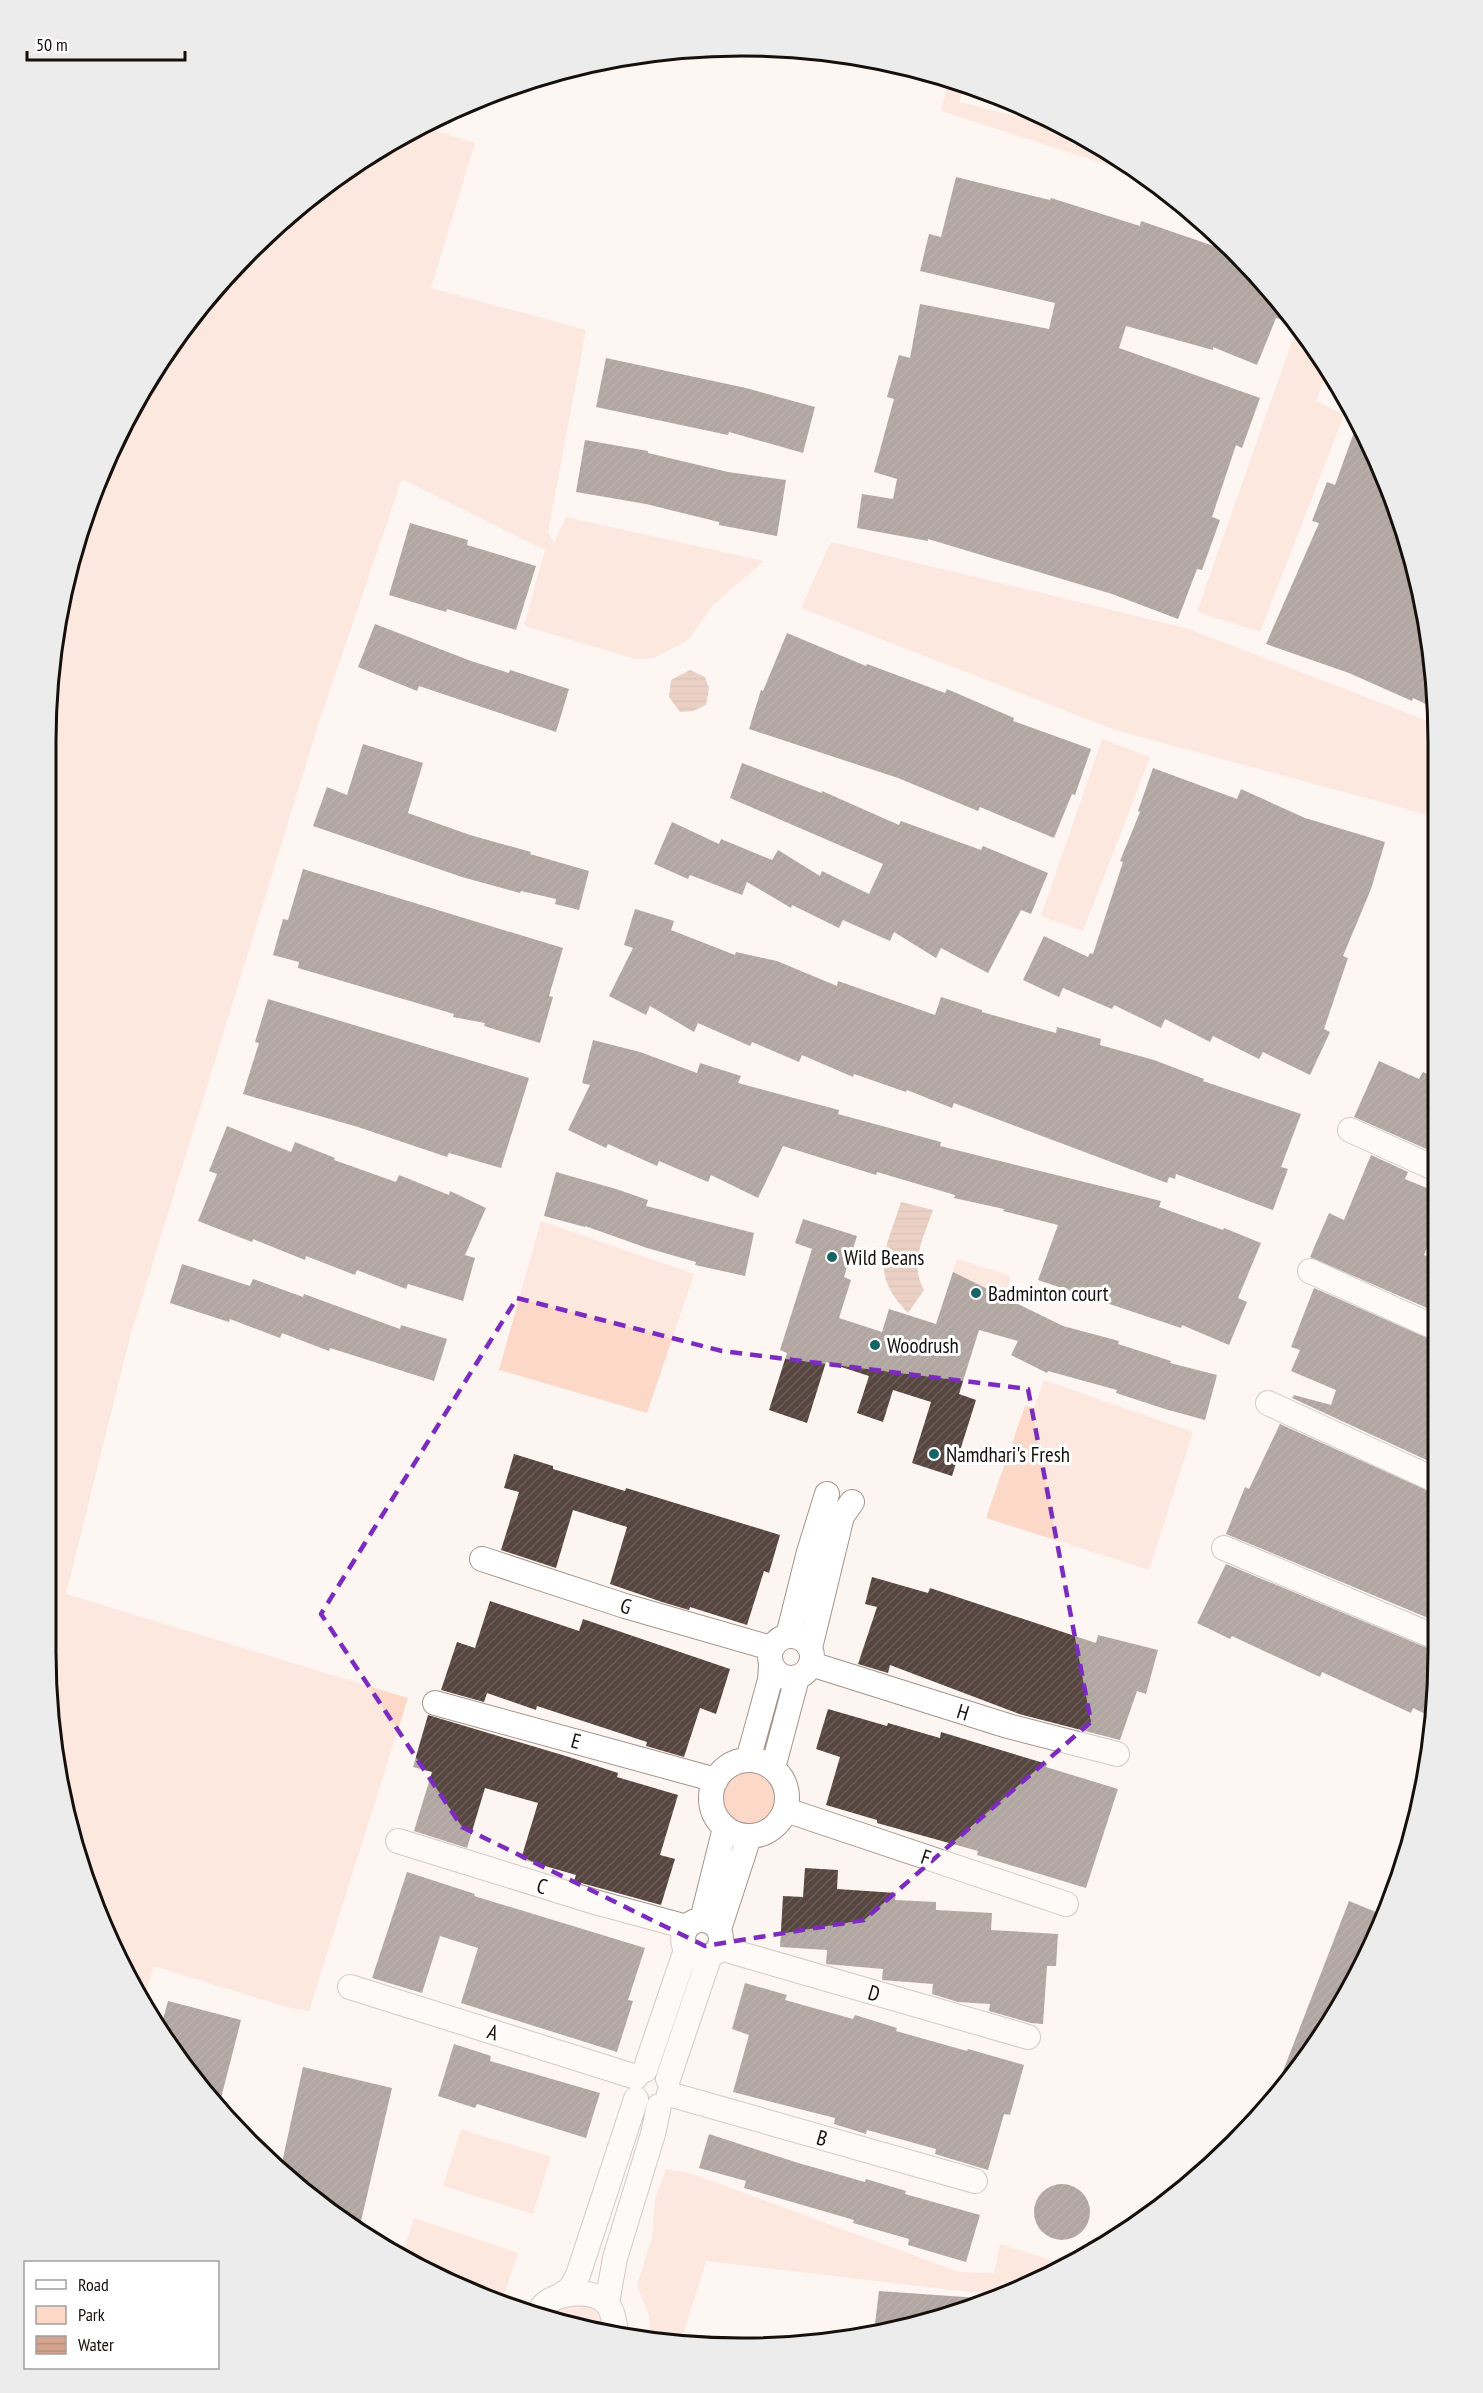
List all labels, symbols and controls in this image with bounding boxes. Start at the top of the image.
scale bar [27,24,184,62]
text: 50 m [36,33,68,56]
place label: Wild Beans [844,1244,924,1271]
marker: Wild Beans [825,1250,839,1264]
place label: Badminton court [988,1280,1109,1307]
marker: Badminton court [969,1286,983,1300]
place label: Woodrush [887,1332,959,1359]
marker: Woodrush [868,1338,882,1352]
place label: Namdhari's Fresh [946,1441,1070,1468]
marker: Namdhari's Fresh [927,1447,941,1461]
street label: G [617,1592,635,1620]
street label: H [954,1697,972,1727]
street label: E [568,1727,584,1755]
street label: F [917,1843,935,1871]
street label: C [533,1872,551,1900]
street label: D [865,1979,883,2007]
street label: A [484,2018,502,2046]
street label: B [814,2124,830,2152]
legend [24,2261,219,2369]
text: Road [78,2273,109,2296]
text: Park [78,2303,105,2326]
text: Water [78,2333,114,2356]

